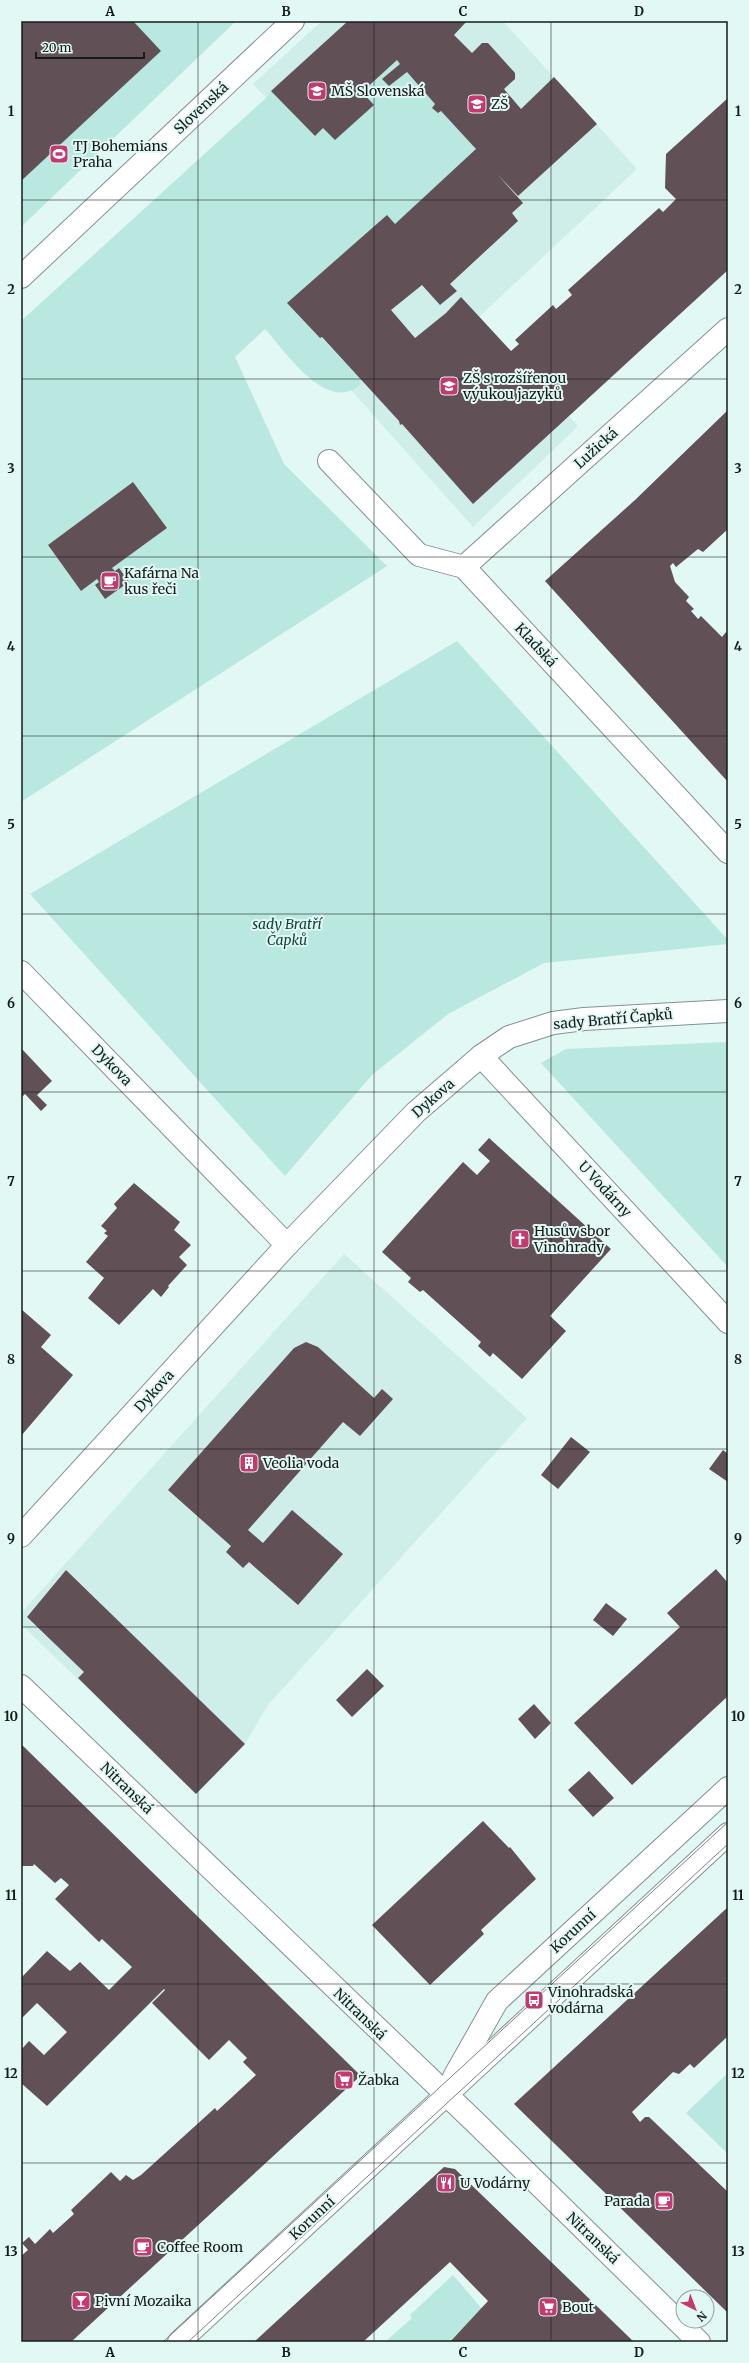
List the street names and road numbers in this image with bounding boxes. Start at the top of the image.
street label: Slovenská [170,78,232,138]
street label: Lužická [570,423,622,472]
street label: Kladská [511,619,561,671]
street label: sady Bratří Čapků [553,1005,674,1033]
street label: Dykova [88,1041,136,1090]
street label: Dykova [408,1074,458,1121]
street label: U Vodárny [574,1157,636,1221]
street label: Dykova [130,1366,178,1416]
street label: Nitranská [97,1758,158,1818]
street label: Korunní [546,1905,600,1957]
street label: Nitranská [330,1984,391,2044]
street label: Korunní [285,2192,339,2244]
street label: Nitranská [563,2208,624,2268]

